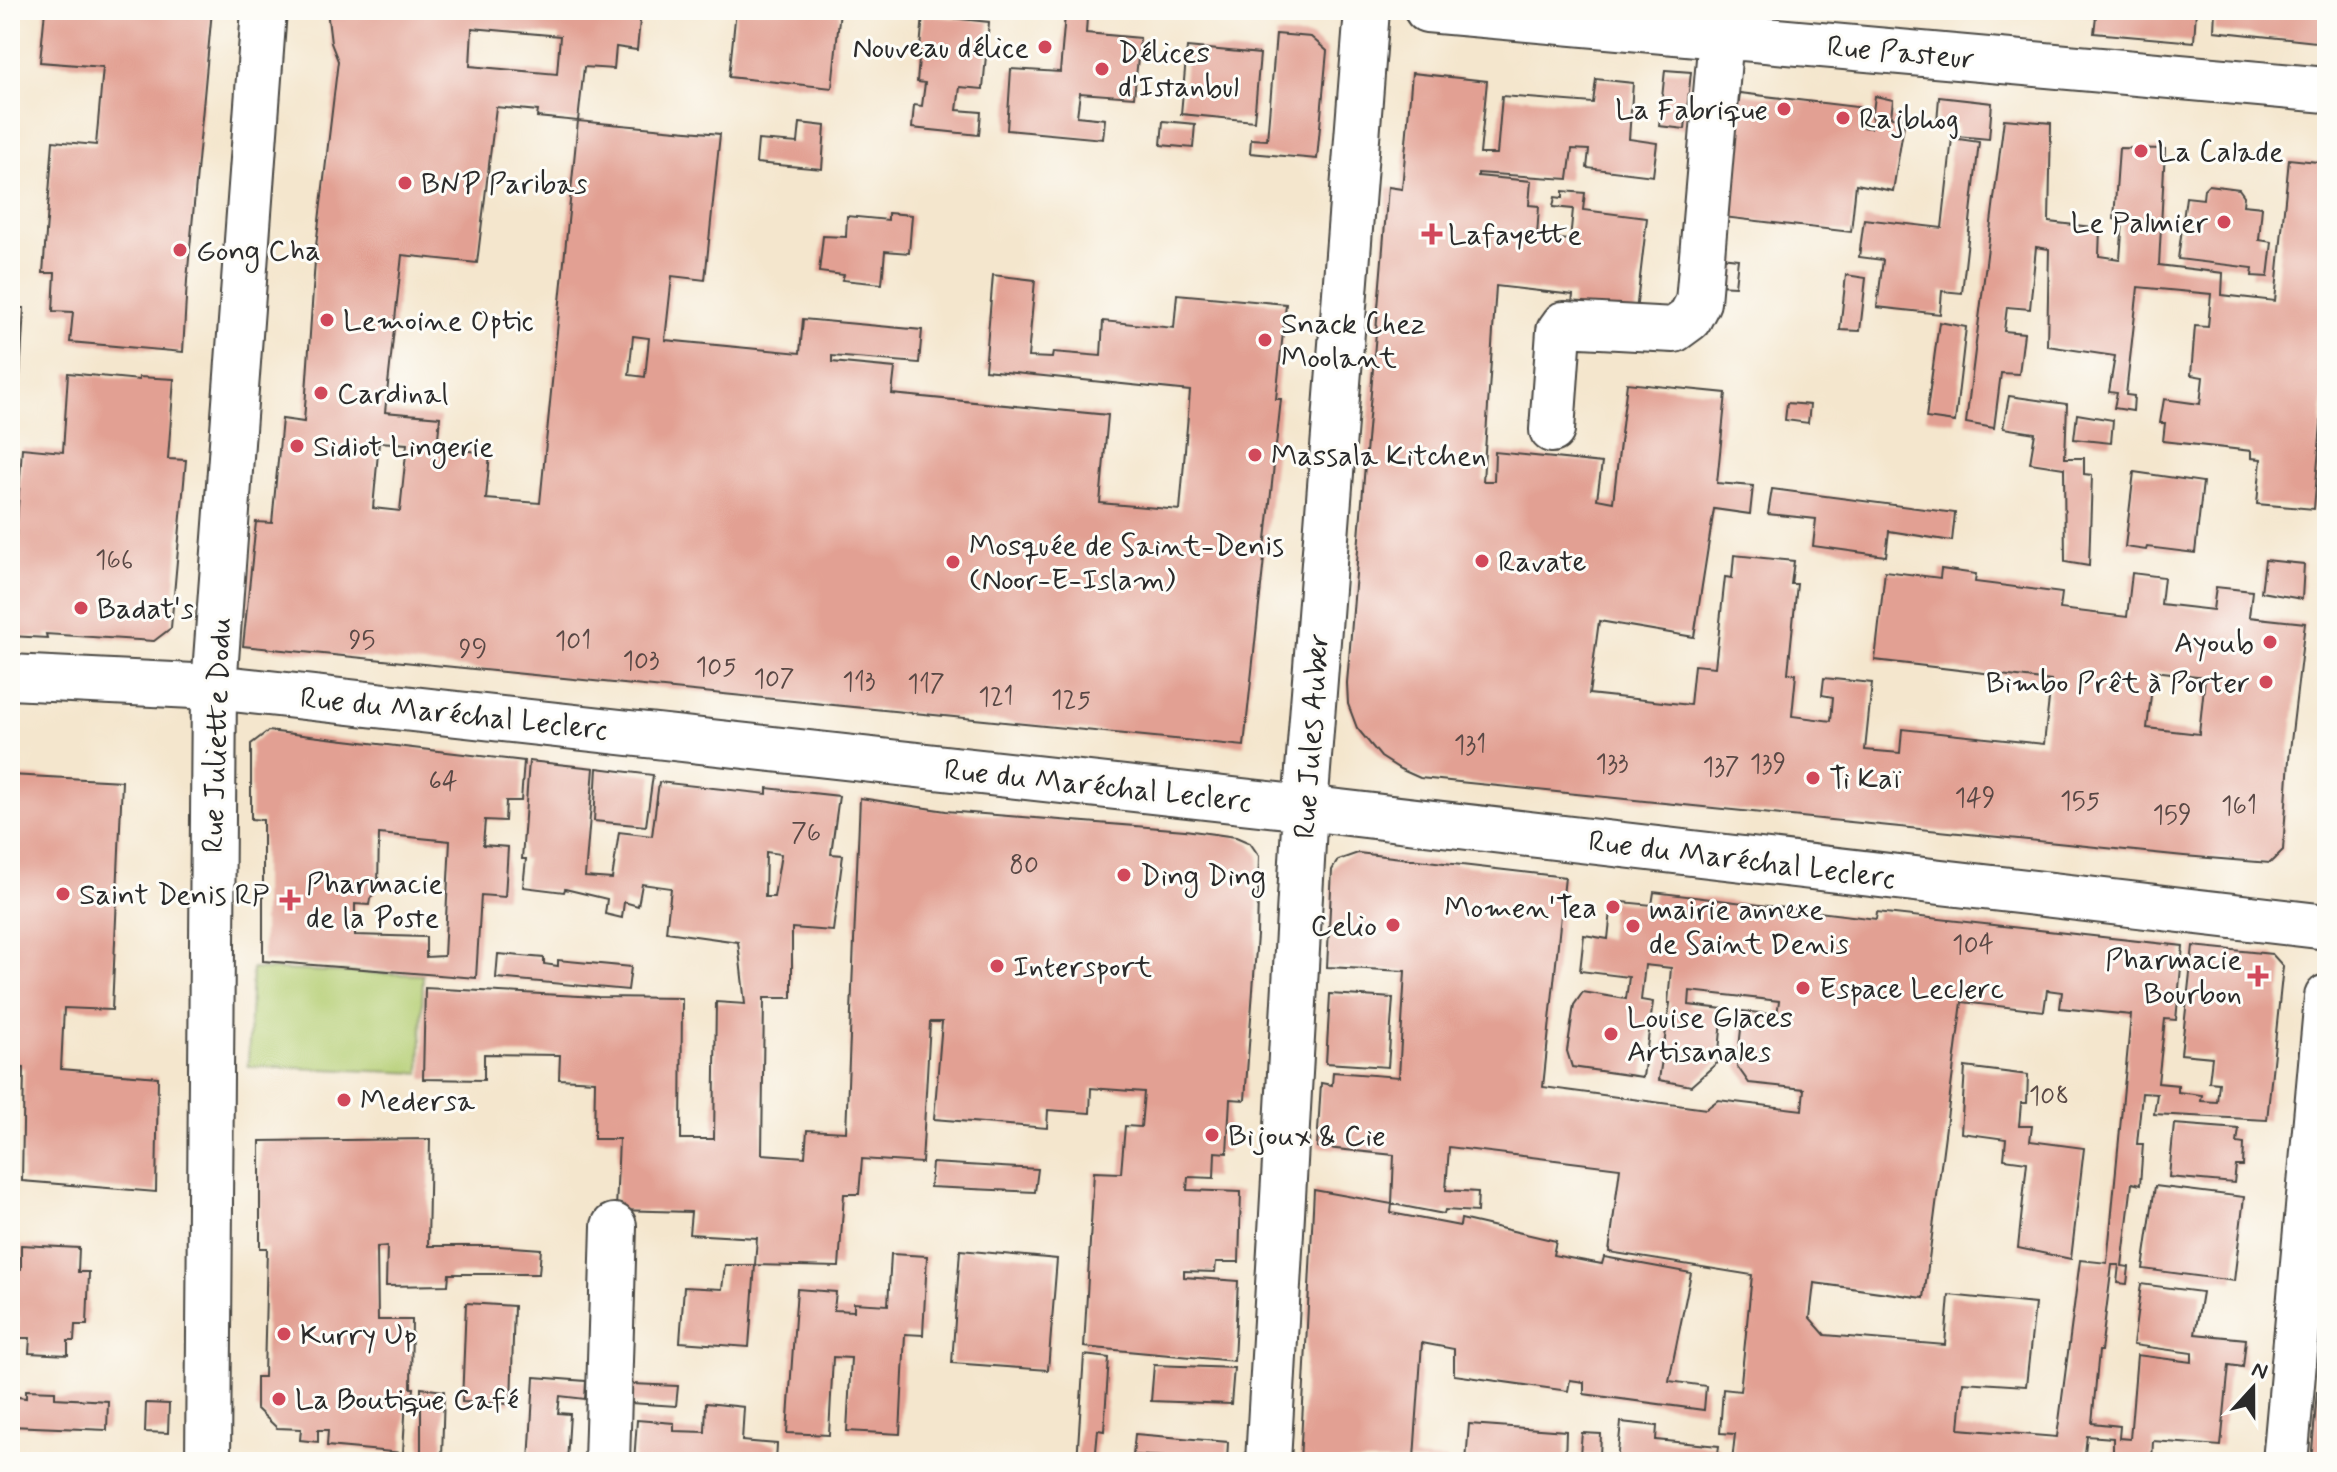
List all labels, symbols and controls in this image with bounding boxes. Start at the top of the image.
street label: Rue Pasteur [1825,28,1976,79]
place label: Nouveau délice [852,29,1029,68]
place label: Délices d'Istanbul [1118,34,1239,107]
marker: Nouveau délice [1036,38,1054,56]
marker: Délices d'Istanbul [1093,60,1111,78]
place label: La Fabrique [1615,91,1768,130]
marker: La Fabrique [1775,100,1793,118]
place label: Rajbhog [1859,100,1959,139]
marker: Rajbhog [1834,109,1852,127]
place label: La Calade [2157,133,2284,172]
marker: La Calade [2132,142,2150,160]
place label: BNP Paribas [421,165,588,204]
marker: BNP Paribas [396,174,414,192]
place label: Le Palmier [2071,204,2209,243]
marker: Le Palmier [2215,213,2233,231]
place label: Lafayette [1448,216,1582,255]
marker: Lafayette [1423,225,1441,243]
place label: Gong Cha [196,232,321,273]
marker: Gong Cha [171,241,189,259]
place label: Lemoine Optic [343,302,534,341]
place label: Snack Chez Moolant [1281,305,1426,378]
marker: Lemoine Optic [318,311,336,329]
marker: Snack Chez Moolant [1256,331,1274,349]
place label: Cardinal [337,375,449,414]
marker: Cardinal [312,384,330,402]
place label: Sidiot Lingerie [313,428,494,469]
marker: Sidiot Lingerie [288,437,306,455]
place label: Massala Kitchen [1271,437,1487,476]
marker: Massala Kitchen [1246,446,1264,464]
place label: Mosquée de Saint-Denis (Noor-E-Islam) [969,527,1284,600]
place label: Ravate [1498,543,1587,582]
house number: 166 [95,544,133,578]
marker: Ravate [1473,552,1491,570]
marker: Mosquée de Saint-Denis (Noor-E-Islam) [944,553,962,571]
place label: Badat's [97,590,194,629]
marker: Badat's [72,599,90,617]
street label: Rue Juliette Dodu [194,617,241,854]
house number: 95 [349,624,375,658]
place label: Ayoub [2174,624,2254,663]
house number: 101 [555,625,591,659]
street label: Rue Jules Auber [1286,632,1339,840]
house number: 99 [459,633,487,667]
marker: Ayoub [2261,633,2279,651]
house number: 103 [622,645,660,679]
house number: 105 [696,651,736,685]
house number: 107 [753,663,795,697]
place label: Bimbo Prêt à Porter [1986,664,2250,703]
house number: 113 [842,666,876,700]
house number: 117 [907,668,945,702]
marker: Bimbo Prêt à Porter [2257,673,2275,691]
street label: Rue du Maréchal Leclerc [298,679,609,750]
house number: 121 [978,681,1014,715]
house number: 125 [1051,684,1091,718]
house number: 131 [1454,729,1486,763]
house number: 133 [1595,748,1629,782]
house number: 139 [1750,748,1786,782]
street label: Rue du Maréchal Leclerc [942,751,1253,822]
house number: 137 [1702,751,1740,785]
place label: Ti Kaï [1829,760,1902,799]
house number: 64 [428,765,458,799]
marker: Ti Kaï [1804,769,1822,787]
house number: 149 [1954,782,1996,816]
house number: 155 [2060,785,2100,819]
house number: 161 [2221,790,2257,824]
house number: 159 [2152,799,2192,833]
house number: 76 [791,817,821,851]
street label: Rue du Maréchal Leclerc [1586,822,1897,899]
house number: 80 [1009,849,1039,883]
place label: Ding Ding [1140,857,1266,898]
place label: Pharmacie de la Poste [306,865,443,938]
marker: Ding Ding [1115,866,1133,884]
place label: Saint Denis RP [79,876,269,915]
marker: Saint Denis RP [54,885,72,903]
place label: Momen'Tea [1444,889,1597,928]
marker: Pharmacie de la Poste [281,891,299,909]
place label: mairie annexe de Saint Denis [1649,891,1849,964]
marker: Momen'Tea [1604,898,1622,916]
place label: Celio [1311,907,1377,946]
marker: Celio [1384,916,1402,934]
marker: mairie annexe de Saint Denis [1624,917,1642,935]
house number: 104 [1952,929,1994,963]
place label: Pharmacie Bourbon [2105,941,2242,1014]
place label: Intersport [1013,948,1153,987]
marker: Intersport [988,957,1006,975]
marker: Pharmacie Bourbon [2249,967,2267,985]
place label: Espace Leclerc [1819,970,2005,1009]
marker: Espace Leclerc [1794,979,1812,997]
place label: Louise Glaces Artisanales [1627,999,1793,1072]
marker: Louise Glaces Artisanales [1602,1025,1620,1043]
house number: 108 [2029,1080,2069,1114]
place label: Medersa [360,1082,476,1121]
marker: Medersa [335,1091,353,1109]
place label: Bijoux & Cie [1228,1117,1386,1156]
marker: Bijoux & Cie [1203,1126,1221,1144]
place label: Kurry Up [300,1316,417,1355]
marker: Kurry Up [275,1325,293,1343]
north arrow [2213,1348,2293,1428]
text: N [2248,1355,2271,1387]
place label: La Boutique Café [295,1381,519,1420]
marker: La Boutique Café [270,1390,288,1408]

